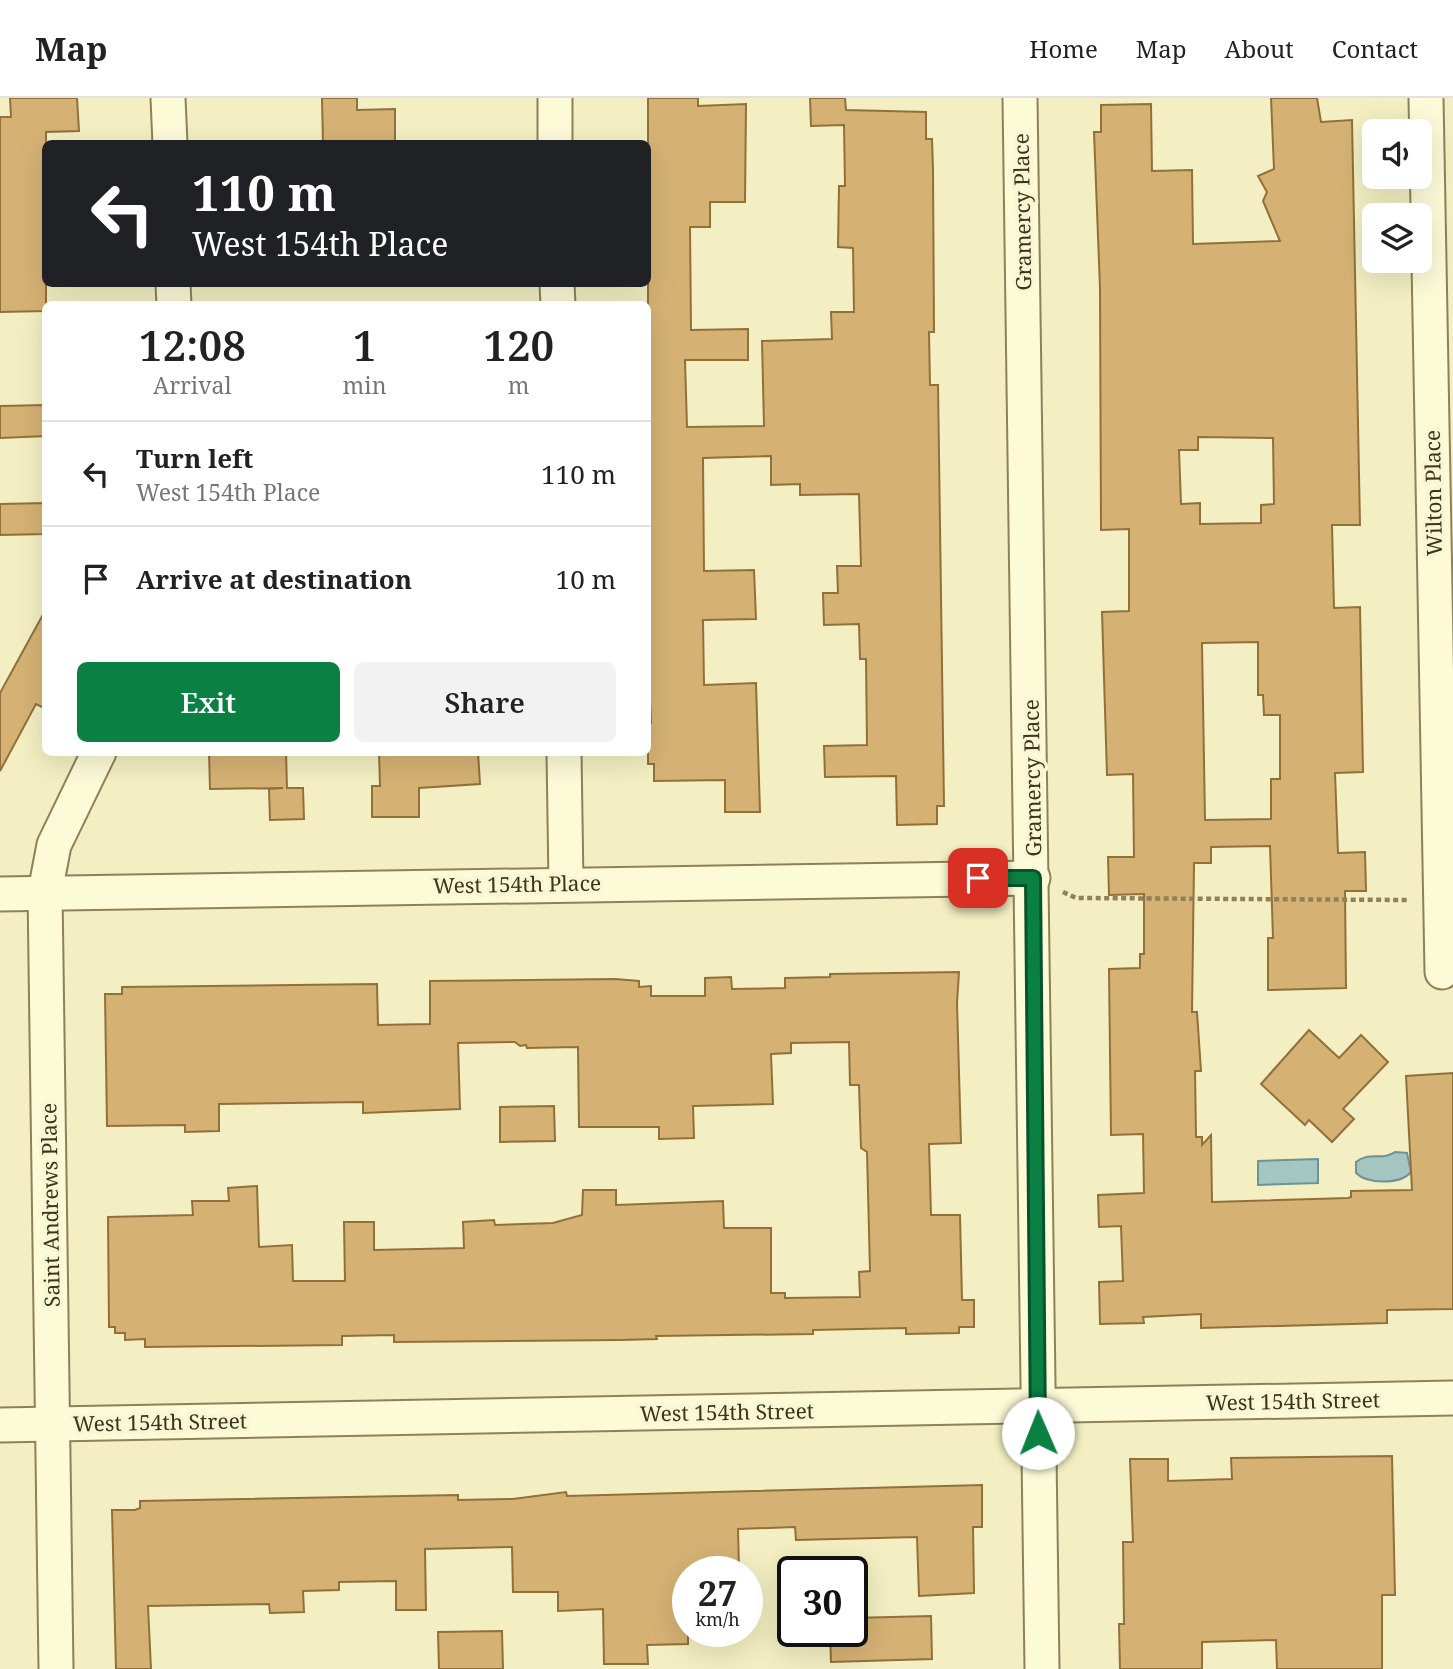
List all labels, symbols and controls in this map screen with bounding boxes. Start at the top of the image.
text: Map [35,26,108,71]
text: Home [1029,32,1098,65]
text: Map [1136,32,1187,65]
text: About [1225,32,1294,65]
text: Contact [1332,32,1418,65]
map controls [1362,119,1432,273]
button: sound [1362,119,1432,189]
street label: Gramercy Place [1007,133,1037,291]
text: 110 m [192,159,336,225]
icon: left [77,168,168,259]
button: layers [1362,203,1432,273]
text: West 154th Place [192,222,448,265]
text: 12:08 [139,316,246,373]
text: 1 [353,316,376,373]
text: 120 [483,316,554,373]
text: Arrival [153,369,232,401]
text: min [343,369,387,401]
text: m [508,369,530,401]
street label: Wilton Place [1418,430,1448,556]
text: Turn left [136,440,253,476]
icon: left [77,455,115,493]
text: 110 m [541,456,616,492]
text: West 154th Place [136,476,320,508]
icon: arrive [77,560,115,598]
text: Arrive at destination [136,561,412,597]
text: 10 m [556,561,616,597]
button: Exit [77,662,340,742]
button: Share [354,662,616,742]
street label: Gramercy Place [1017,699,1047,857]
pin [948,848,1008,908]
icon: arrive [959,859,997,897]
street label: West 154th Place [433,869,601,899]
street label: Saint Andrews Place [34,1103,66,1307]
street label: West 154th Street [1206,1385,1380,1417]
street label: West 154th Street [640,1396,814,1428]
position arrow [1001,1396,1075,1470]
street label: West 154th Street [73,1406,247,1438]
speed limit sign: 30 [777,1556,868,1647]
text: 27 [698,1569,737,1616]
text: km/h [695,1607,740,1631]

